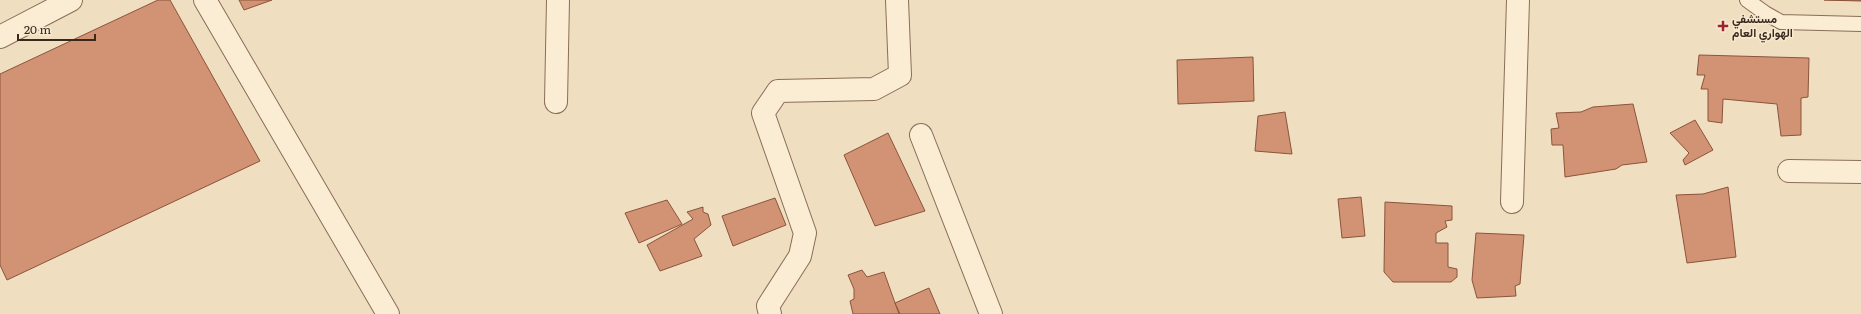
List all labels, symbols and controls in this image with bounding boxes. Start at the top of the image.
place label: مستشفي الهواري العام [1732,9,1793,43]
scale bar [18,16,95,42]
text: 20 m [24,20,51,38]
marker: مستشفي الهواري العام [1717,20,1729,32]

